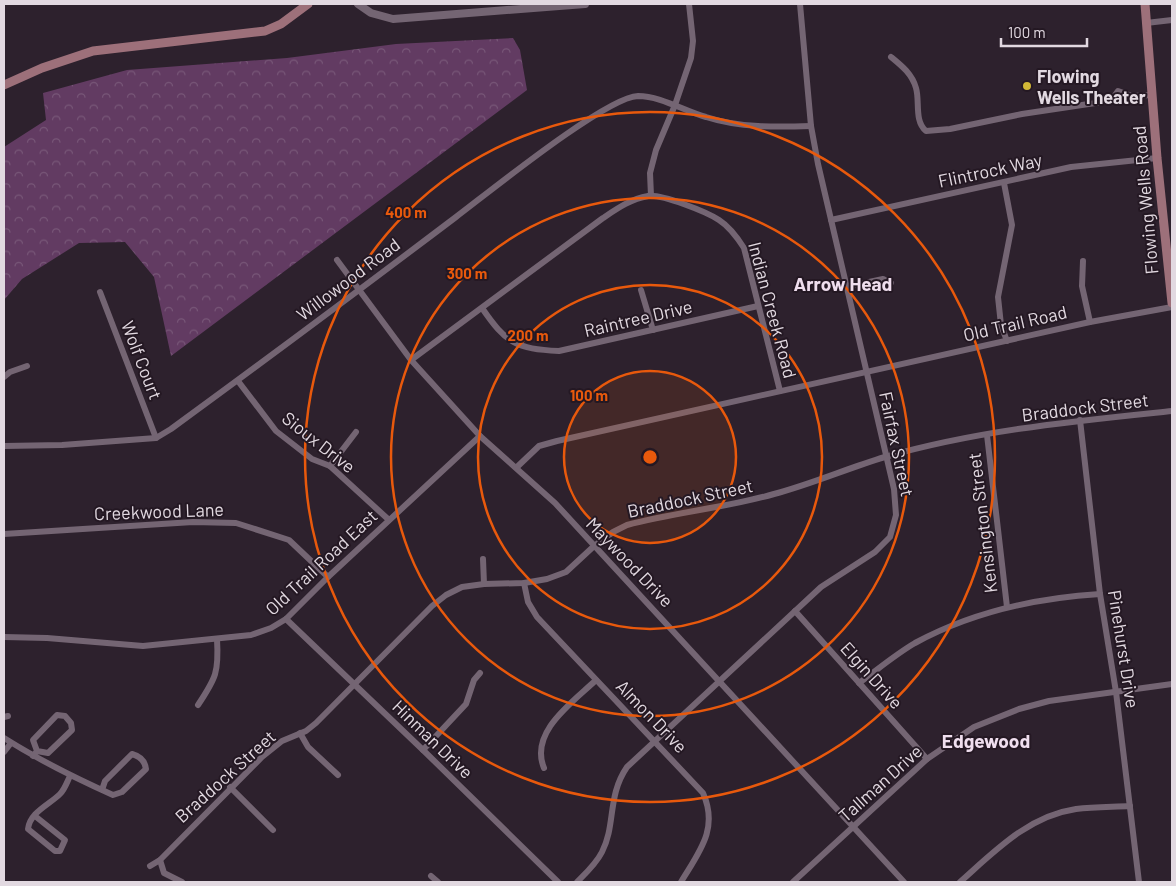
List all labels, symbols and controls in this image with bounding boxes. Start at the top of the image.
scale bar [1001,15,1087,47]
text: 100 m [1008,23,1046,41]
place label: Flowing Wells Theater [1037,65,1146,108]
marker: Flowing Wells Theater [1021,80,1033,92]
street label: Flowing Wells Road [1128,125,1162,275]
street label: Flintrock Way [936,148,1044,192]
text: 400 m [385,203,427,221]
street label: Willowood Road [292,233,404,325]
street label: Indian Creek Road [744,239,802,381]
text: 300 m [447,264,487,282]
district label: Arrow Head [794,272,892,295]
street label: Raintree Drive [582,295,694,341]
street label: Old Trail Road [961,300,1069,346]
street label: Wolf Court [117,317,167,403]
text: 200 m [507,326,549,344]
text: 100 m [570,386,608,404]
street label: Braddock Street [1020,388,1150,426]
street label: Fairfax Street [875,389,919,499]
street label: Sioux Drive [278,407,360,477]
centre of rings [641,448,659,466]
street label: Kensington Street [962,452,1002,594]
street label: Braddock Street [625,474,755,522]
street label: Creekwood Lane [94,498,224,524]
street label: Old Trail Road East [261,505,381,619]
street label: Maywood Drive [582,513,678,611]
street label: Pinehurst Drive [1104,588,1144,710]
street label: Elgin Drive [836,637,908,713]
street label: Almon Drive [612,675,692,757]
street label: Hinman Drive [388,695,478,783]
street label: Braddock Street [170,725,280,827]
district label: Edgewood [942,729,1030,752]
street label: Tallman Drive [834,740,926,826]

